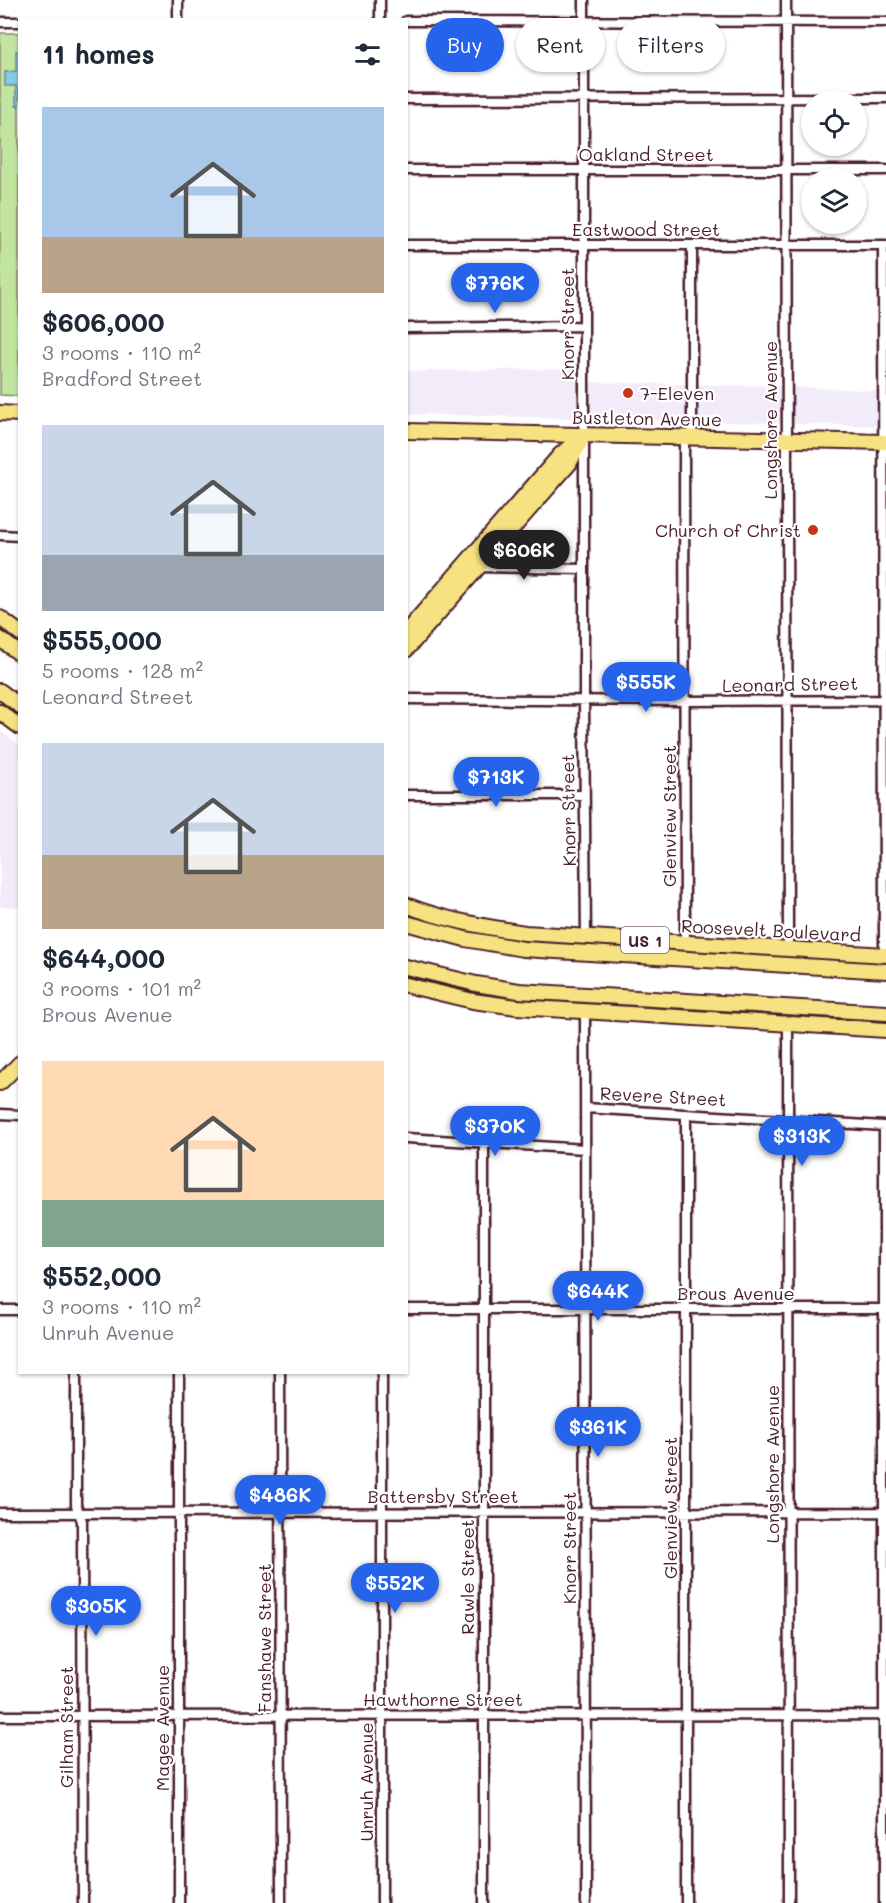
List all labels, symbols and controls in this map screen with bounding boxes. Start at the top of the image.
chip: Buy [426,18,504,72]
chip: Rent [516,18,605,72]
chip: Filters [617,18,725,72]
text: 11 homes [42,37,155,71]
icon: filters [351,38,384,71]
map controls [801,90,867,234]
button: locate [801,90,867,156]
street label: Oakland Street [578,142,714,166]
icon: home [159,146,267,254]
button: layers [801,168,867,234]
street label: Eastwood Street [572,217,720,241]
pin: $776K [453,263,537,314]
street label: Knorr Street [555,268,579,380]
text: $776K [465,269,525,295]
text: $606,000 [42,305,164,339]
text: 3 rooms · 110 m² [42,339,201,365]
street label: Longshore Avenue [758,341,782,499]
text: Bradford Street [42,365,202,391]
place label: 7-Eleven [640,381,714,405]
marker: 7-Eleven [621,386,635,400]
street label: Bustleton Avenue [572,405,722,431]
icon: home [159,464,267,572]
place label: Church of Christ [655,518,801,542]
marker: Church of Christ [806,523,820,537]
pin: $606K [482,530,566,581]
text: $606K [493,536,555,562]
text: $555,000 [42,623,162,657]
text: 5 rooms · 128 m² [42,657,203,683]
pin: $555K [604,662,688,713]
text: $555K [616,668,676,694]
street label: Leonard Street [722,671,858,697]
text: Leonard Street [42,683,193,709]
street label: Glenview Street [657,745,681,887]
street label: Knorr Street [555,753,581,867]
pin: $713K [454,757,538,808]
text: $713K [467,763,525,789]
icon: home [159,782,267,890]
street label: Roosevelt Boulevard [680,913,862,947]
road number: US 1 [621,927,669,953]
text: $644,000 [42,941,165,975]
text: 3 rooms · 101 m² [42,975,201,1001]
text: Brous Avenue [42,1001,173,1027]
street label: Revere Street [599,1081,727,1111]
icon: home [159,1100,267,1208]
pin: $370K [453,1106,537,1157]
text: $370K [464,1112,526,1138]
pin: $313K [760,1116,844,1167]
text: $313K [773,1122,831,1148]
text: $552,000 [42,1259,161,1293]
pin: $644K [556,1271,640,1322]
text: $644K [567,1277,629,1303]
street label: Brous Avenue [677,1281,795,1305]
text: 3 rooms · 110 m² [42,1293,201,1319]
text: Unruh Avenue [42,1319,174,1345]
street label: Longshore Avenue [760,1385,784,1543]
pin: $361K [556,1407,640,1458]
text: $361K [569,1413,627,1439]
street label: Glenview Street [658,1437,682,1579]
pin: $486K [238,1475,322,1526]
text: $486K [249,1481,311,1507]
street label: Battersby Street [367,1484,519,1508]
street label: Knorr Street [557,1492,581,1604]
street label: Rawle Street [455,1519,479,1635]
street label: Fanshawe Street [252,1563,276,1713]
pin: $552K [353,1563,437,1614]
text: $552K [365,1569,425,1595]
pin: $305K [54,1586,138,1637]
text: $305K [65,1592,127,1618]
street label: Magee Avenue [150,1665,174,1791]
street label: Gilham Street [54,1666,78,1788]
street label: Hawthorne Street [363,1687,523,1711]
street label: Unruh Avenue [354,1722,378,1842]

